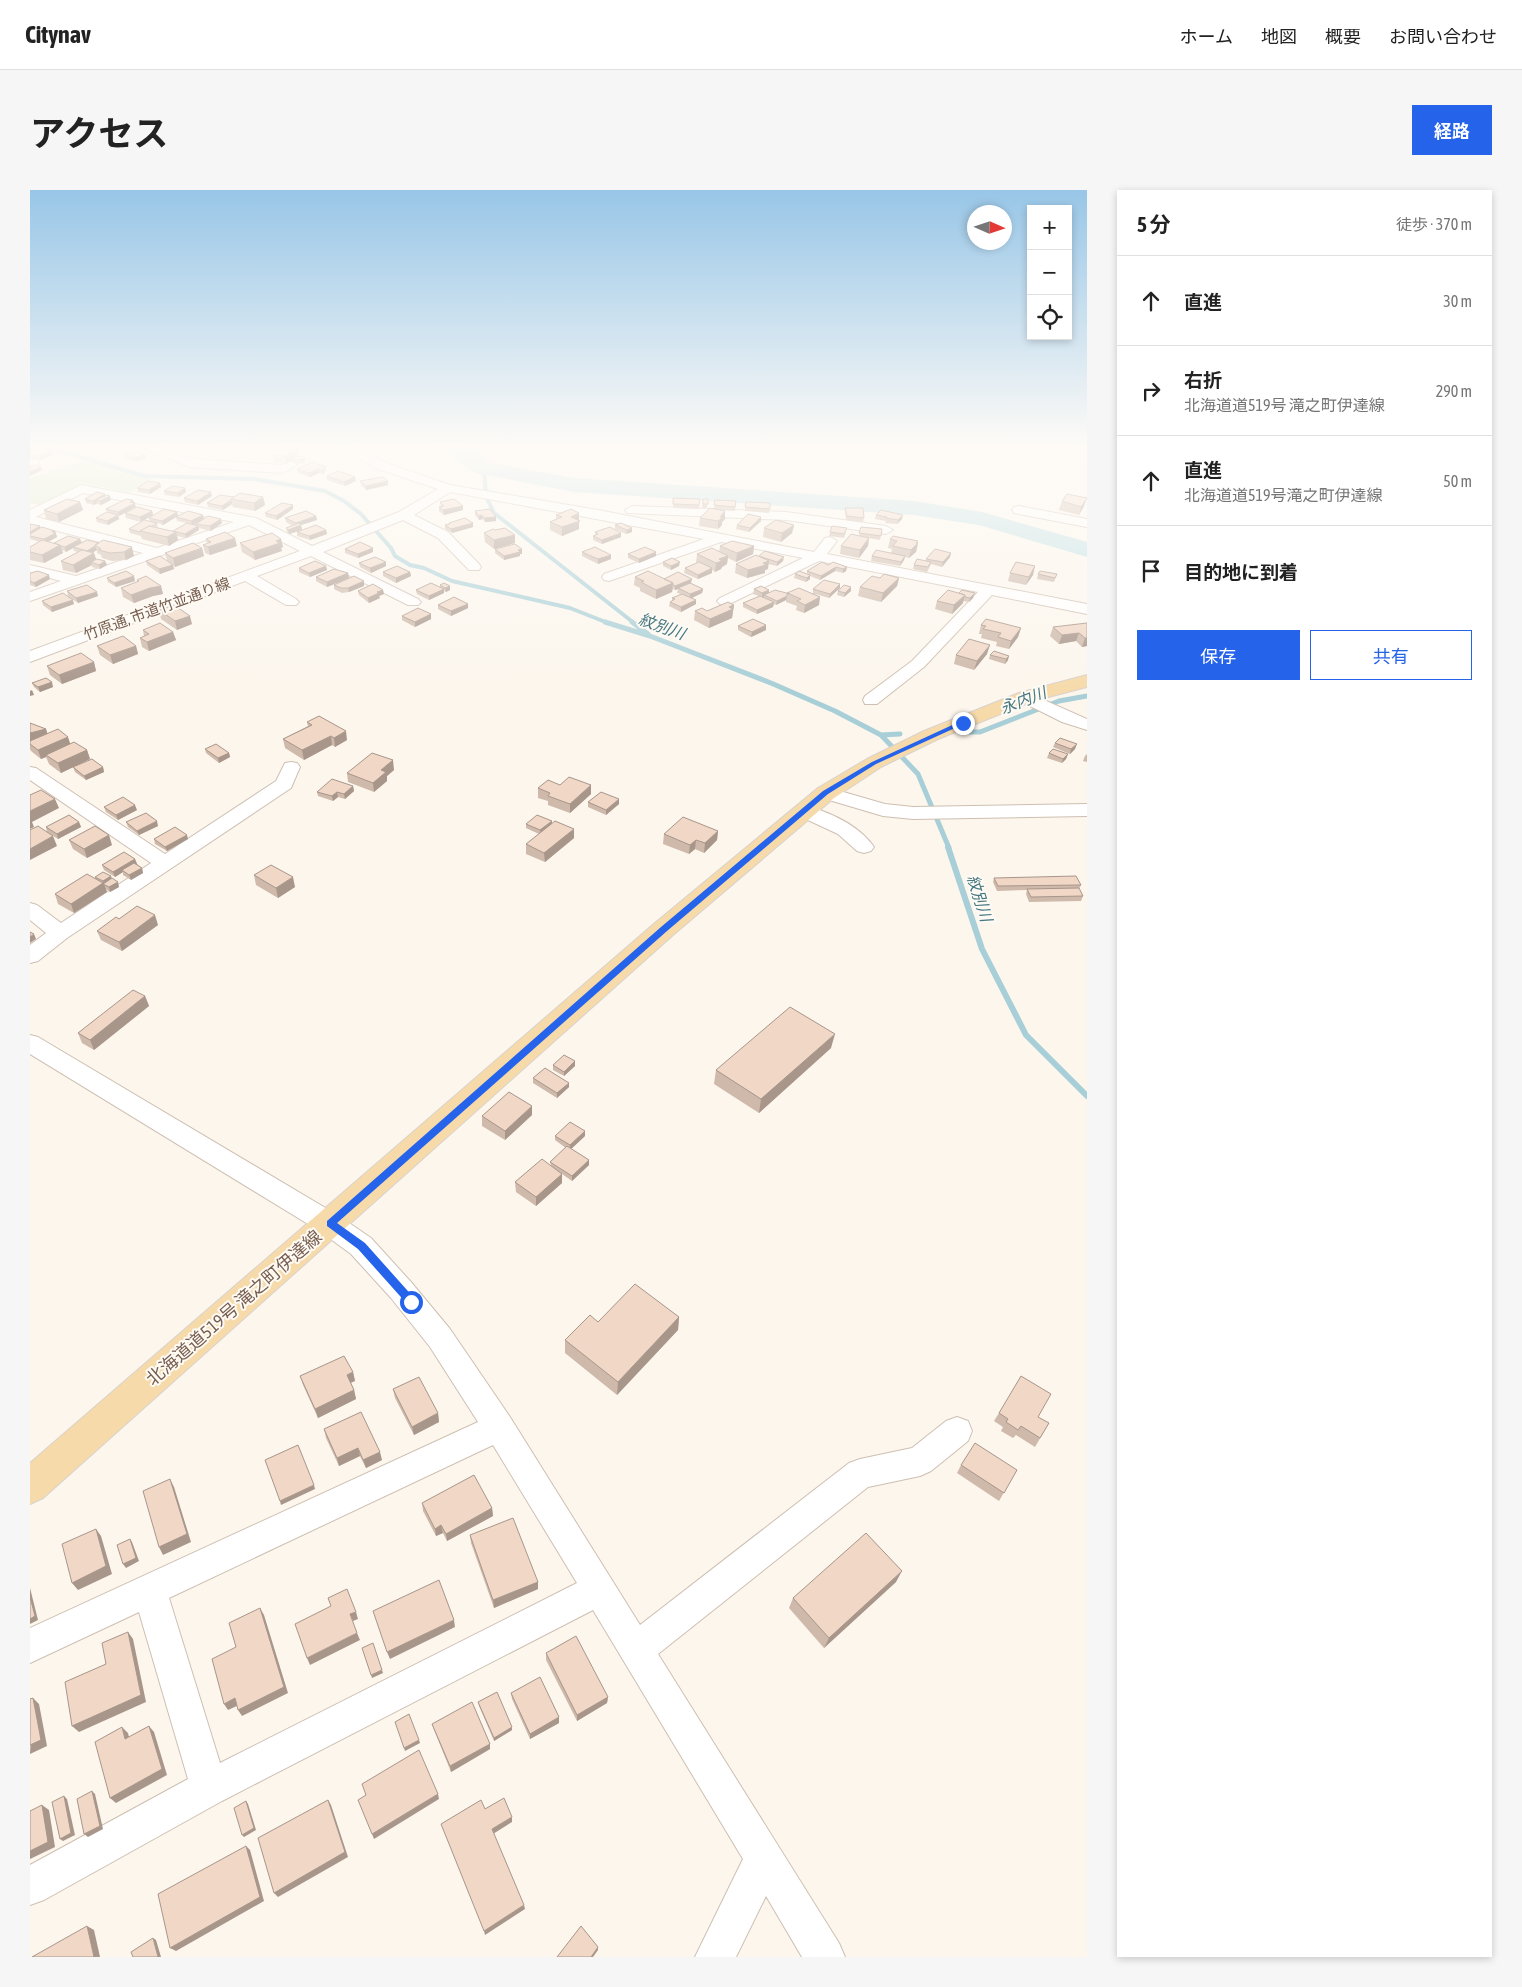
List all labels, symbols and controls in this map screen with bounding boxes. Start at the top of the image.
text: Citynav [25,21,91,48]
text: ホーム [1180,26,1233,47]
text: 地図 [1261,26,1297,47]
text: 概要 [1325,26,1361,47]
text: お問い合わせ [1389,26,1497,47]
button: 経路 [1412,105,1492,155]
text: アクセス [30,113,168,153]
north arrow [967,205,1012,250]
map controls [1027,205,1072,340]
button: + [1027,205,1072,250]
text: 5 分 [1137,212,1171,236]
text: 徒歩 · 370 m [1396,215,1472,233]
button: − [1027,250,1072,295]
icon: ahead [1137,287,1165,315]
text: 直進 [1184,291,1222,313]
text: 30 m [1443,292,1472,310]
button: locate [1027,295,1072,340]
text: 右折 [1184,369,1222,391]
icon: right [1137,377,1165,405]
text: 290 m [1436,382,1472,400]
text: 北海道道519号 滝之町伊達線 [1184,396,1385,414]
text: 直進 [1184,459,1222,481]
icon: ahead [1137,467,1165,495]
text: 50 m [1443,472,1472,490]
text: 北海道道519号滝之町伊達線 [1184,486,1383,504]
icon: arrive [1137,557,1165,585]
text: 目的地に到着 [1184,561,1298,583]
street label: 竹原通, 市道竹並通り線 [81,574,232,643]
water label: 紋別川 [636,609,690,643]
button: 保存 [1137,630,1300,680]
button: 共有 [1310,630,1472,680]
water label: 永内川 [997,682,1050,717]
route end [952,712,975,735]
water label: 紋別川 [964,872,997,926]
street label: 北海道道519号 滝之町伊達線 [142,1226,326,1390]
route start [400,1291,423,1314]

